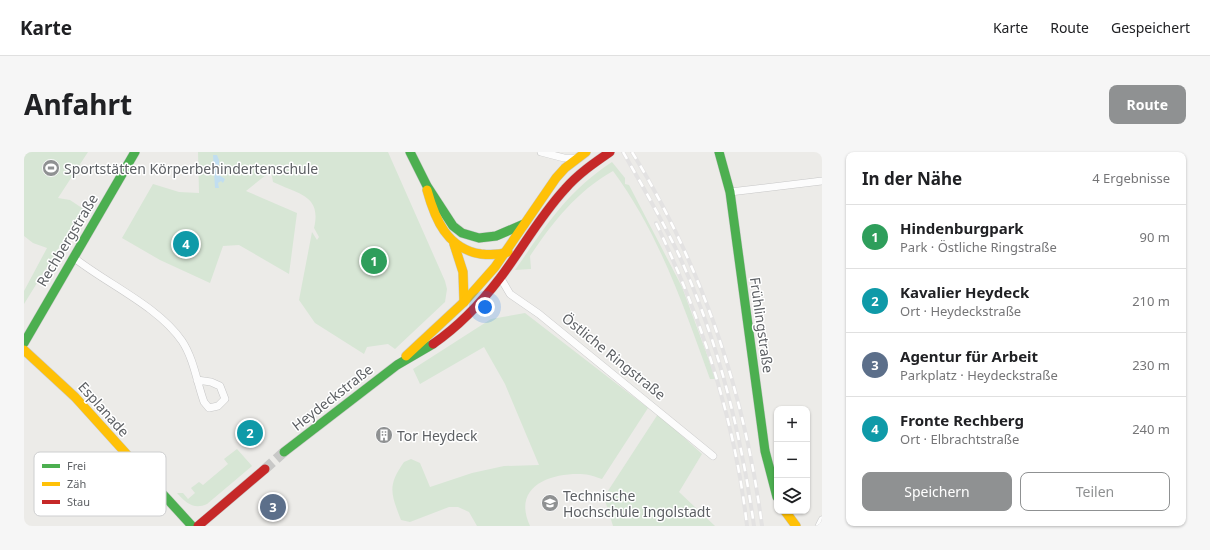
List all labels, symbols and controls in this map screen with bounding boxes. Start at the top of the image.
text: Karte [20,15,72,41]
text: Karte [993,18,1028,37]
text: Route [1050,18,1089,37]
text: Gespeichert [1111,18,1190,37]
text: Anfahrt [24,85,132,123]
button: Route [1109,85,1186,124]
sports icon: Sportstätten Körperbehindertenschule [41,158,61,178]
place label: Sportstätten Körperbehindertenschule [64,159,318,178]
text: In der Nähe [862,167,962,190]
text: 4 Ergebnisse [1092,169,1170,187]
street label: Rechbergstraße [32,190,102,290]
text: Hindenburgpark [900,218,1024,238]
text: 1 [871,228,879,246]
text: 90 m [1140,228,1170,246]
pin: 4 [173,229,199,259]
text: Park · Östliche Ringstraße [900,238,1057,256]
pin: 1 [361,246,387,276]
street label: Frühlingstraße [746,276,778,374]
text: Kavalier Heydeck [900,282,1029,302]
text: 2 [871,292,879,310]
text: 210 m [1132,292,1170,310]
your location [475,297,495,317]
text: Ort · Heydeckstraße [900,302,1021,320]
street label: Östliche Ringstraße [558,308,670,404]
text: Agentur für Arbeit [900,346,1038,366]
text: 3 [871,356,879,374]
text: 230 m [1132,356,1170,374]
street label: Heydeckstraße [288,359,376,435]
text: Parkplatz · Heydeckstraße [900,366,1058,384]
street label: Esplanade [74,378,134,441]
map controls [774,406,810,514]
button: + [774,406,810,442]
text: Fronte Rechberg [900,410,1024,430]
pin: 2 [237,418,263,448]
text: 4 [871,420,879,438]
text: 240 m [1132,420,1170,438]
building icon: Tor Heydeck [374,425,394,445]
place label: Tor Heydeck [397,426,478,445]
text: Ort · Elbrachtstraße [900,430,1019,448]
button: − [774,442,810,478]
legend [34,452,166,516]
text: Frei [67,458,86,473]
button: Speichern [862,472,1012,511]
button: Teilen [1020,472,1170,511]
text: Zäh [67,476,86,491]
button: layers [774,478,810,514]
place label: Technische Hochschule Ingolstadt [563,486,710,521]
pin: 3 [260,492,286,522]
school or university icon: Technische Hochschule Ingolstadt [540,493,560,513]
text: Stau [67,494,90,509]

